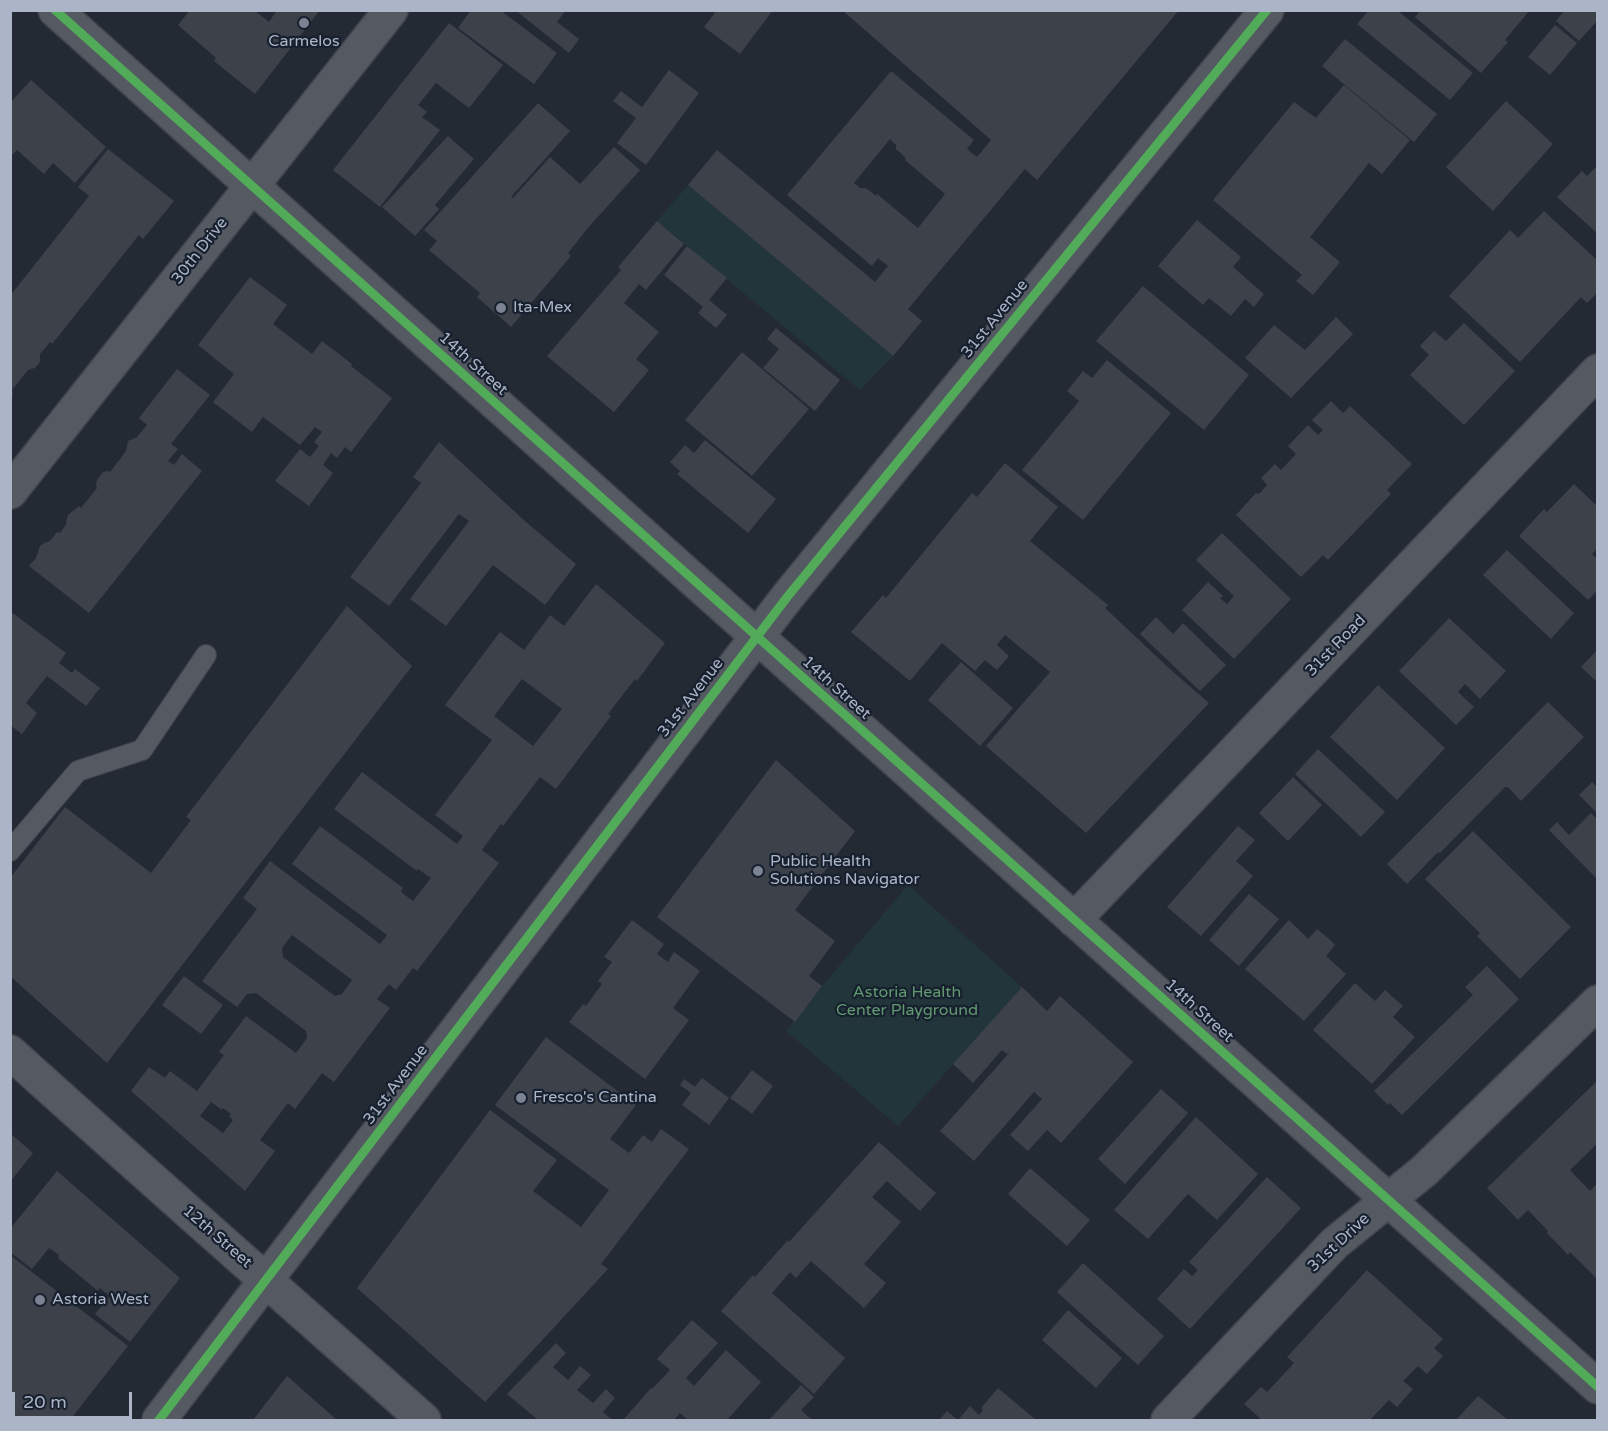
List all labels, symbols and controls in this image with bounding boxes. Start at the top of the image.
marker: Carmelos [297,16,311,30]
place label: Carmelos [268,32,340,52]
street label: 30th Drive [168,214,232,288]
street label: 31st Avenue [958,276,1032,362]
place label: Ita-Mex [513,298,572,318]
marker: Ita-Mex [494,301,508,315]
street label: 14th Street [435,328,511,400]
street label: 31st Road [1302,611,1370,681]
street label: 14th Street [798,652,874,724]
street label: 31st Avenue [654,655,728,741]
place label: Public Health Solutions Navigator [770,852,920,890]
marker: Public Health Solutions Navigator [751,864,765,878]
street label: 14th Street [1161,975,1237,1047]
park label: Astoria Health Center Playground [836,983,978,1021]
street label: 31st Avenue [360,1041,432,1129]
place label: Fresco's Cantina [533,1088,657,1108]
marker: Fresco's Cantina [514,1091,528,1105]
street label: 12th Street [178,1202,256,1272]
street label: 31st Drive [1304,1210,1374,1276]
place label: Astoria West [52,1290,149,1310]
marker: Astoria West [33,1293,47,1307]
scale bar [15,1380,135,1418]
text: 20 m [23,1391,67,1413]

